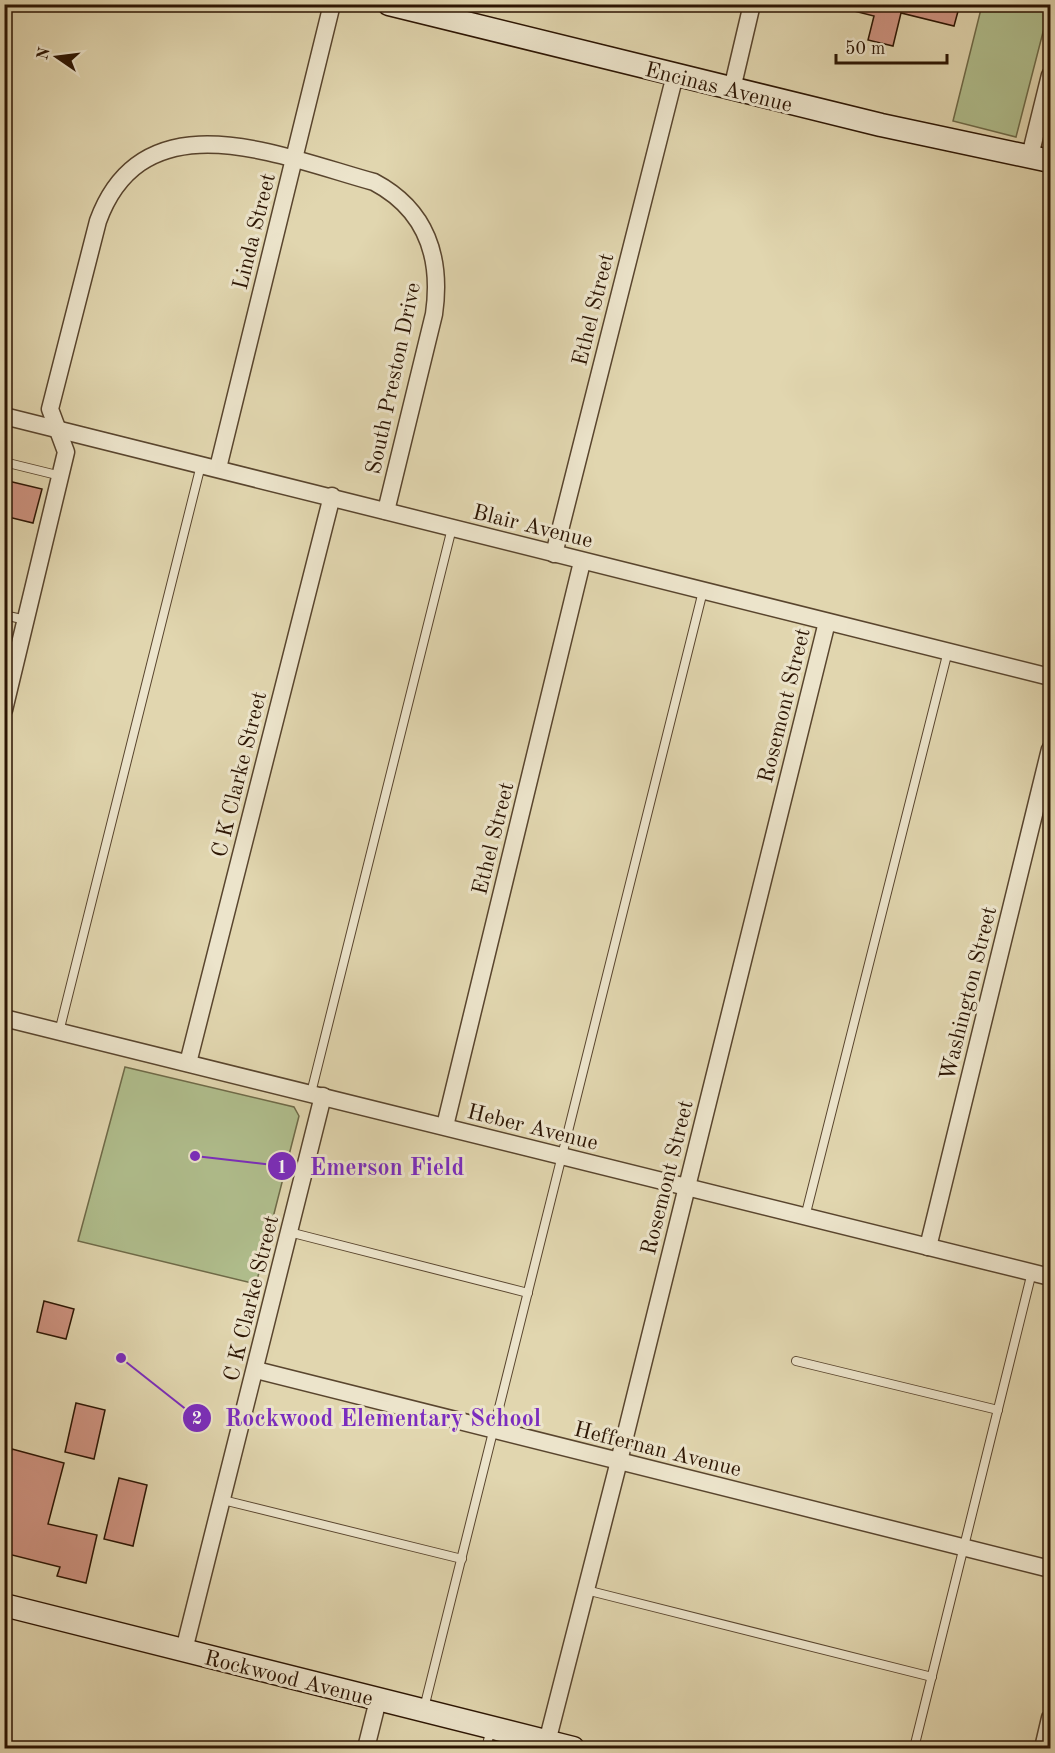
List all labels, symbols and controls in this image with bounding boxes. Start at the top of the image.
north arrow [27,27,87,87]
scale bar [836,27,947,65]
text: 50 m [845,40,885,58]
text: N [35,45,54,62]
street label: Encinas Avenue [643,59,794,117]
street label: Linda Street [230,171,280,292]
street label: Ethel Street [569,251,619,368]
street label: South Preston Drive [363,281,425,476]
street label: Blair Avenue [470,501,595,552]
street label: Rosemont Street [755,626,815,785]
street label: C K Clarke Street [209,689,271,860]
street label: Ethel Street [469,780,519,897]
street label: Washington Street [937,904,1001,1083]
street label: Rosemont Street [638,1098,698,1257]
street label: Heber Avenue [465,1101,600,1155]
callout: Emerson Field [267,1145,476,1187]
text: Emerson Field [310,1157,464,1181]
text: 1 [277,1159,287,1177]
street label: C K Clarke Street [221,1213,283,1384]
callout: Rockwood Elementary School [182,1397,553,1439]
text: Rockwood Elementary School [225,1408,541,1432]
text: 2 [192,1410,202,1428]
street label: Heffernan Avenue [572,1418,744,1481]
street label: Rockwood Avenue [202,1647,375,1711]

